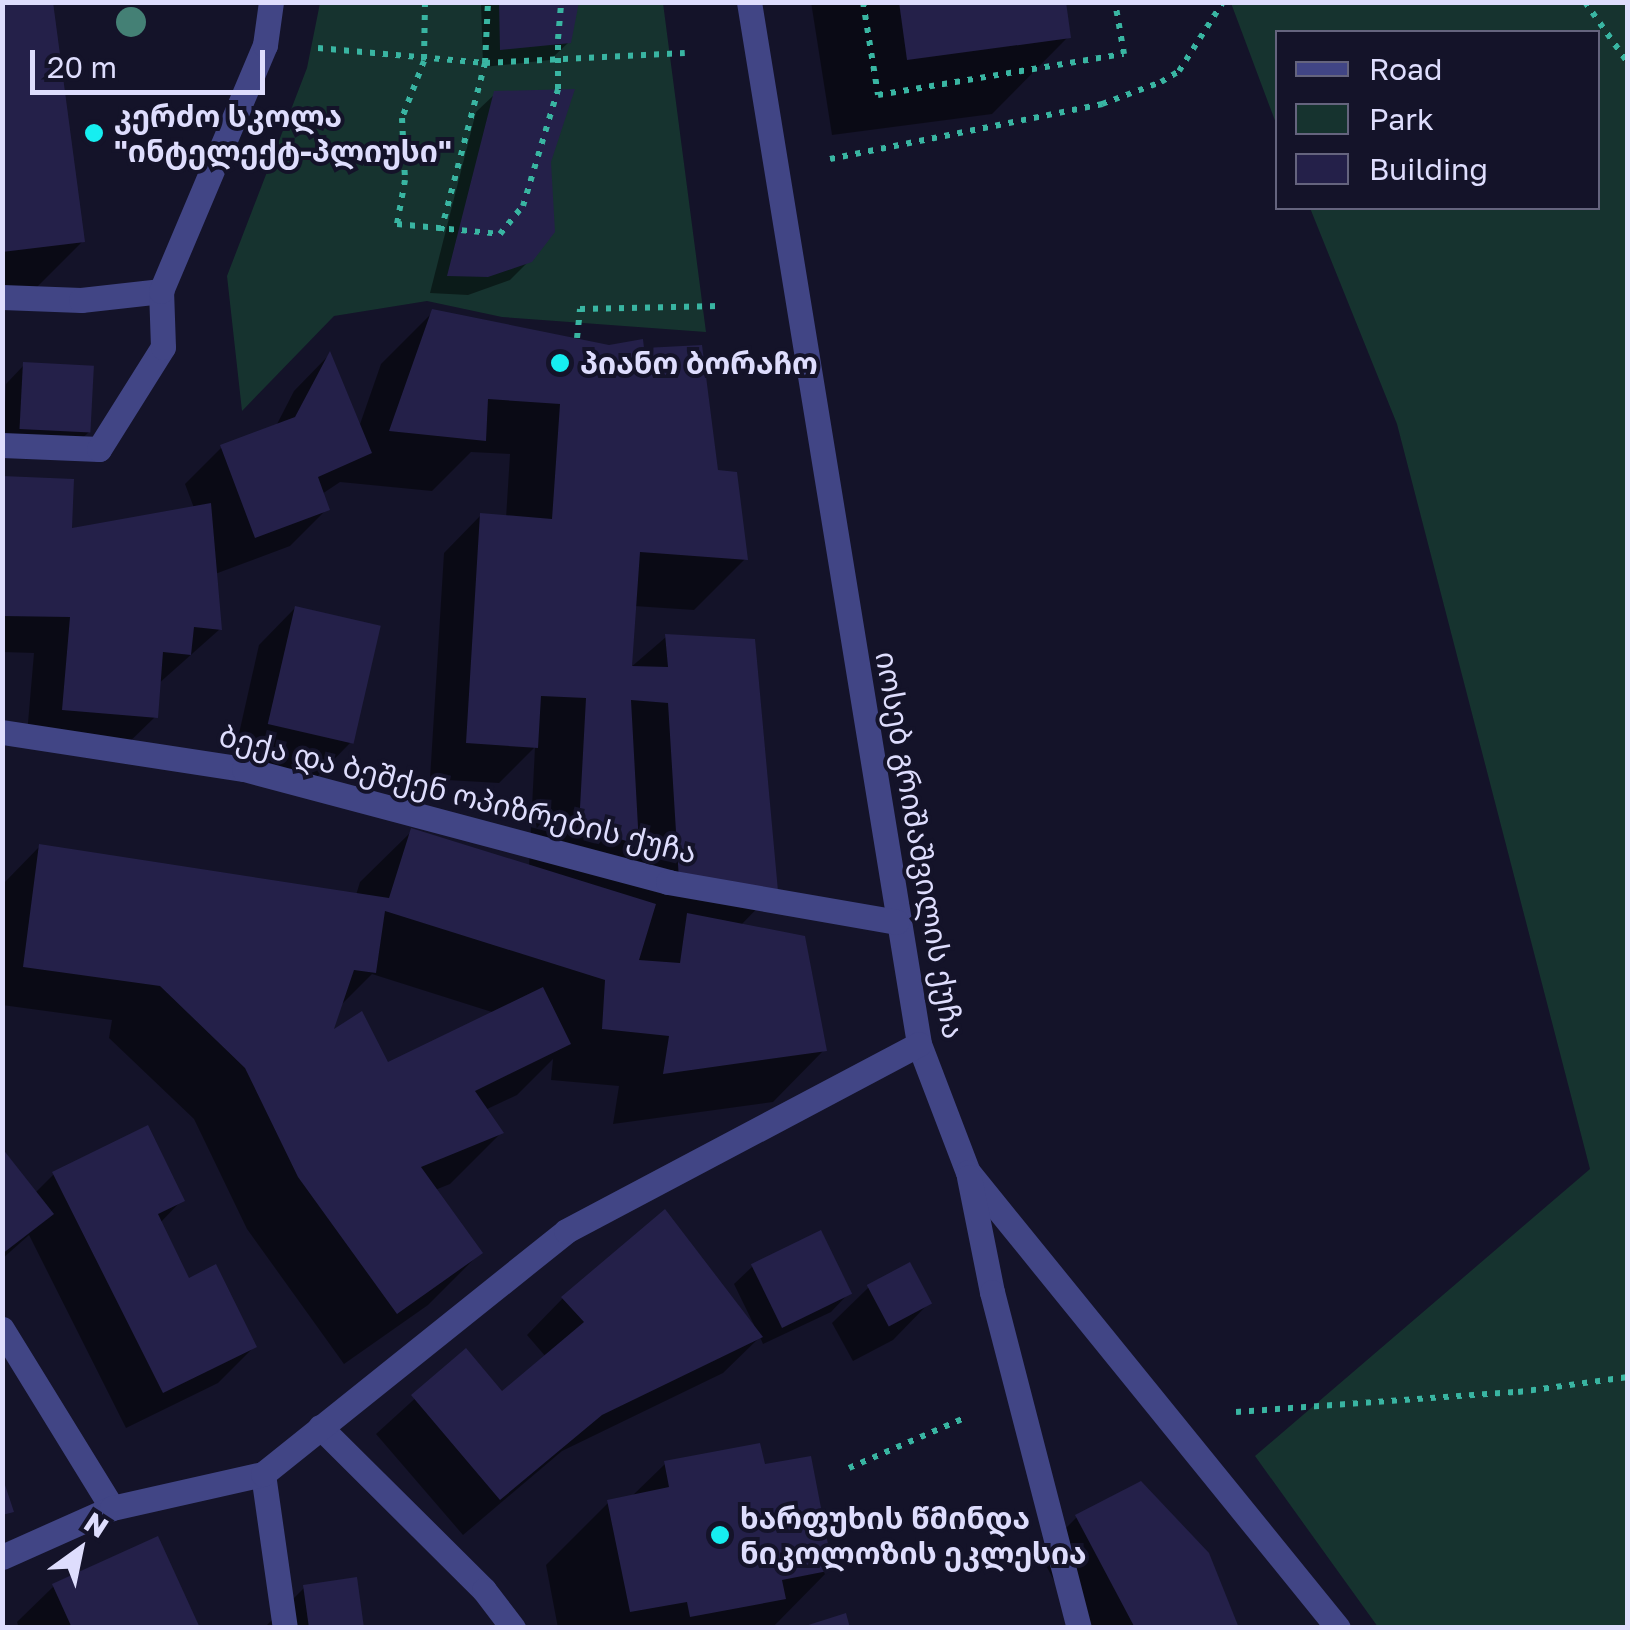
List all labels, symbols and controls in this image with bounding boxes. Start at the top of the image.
scale bar [35,30,270,92]
legend [1275,30,1600,210]
text: 20 m [47,49,117,85]
text: Road [1369,51,1443,87]
place label: კერძო სკოლა "ინტელექტ-პლიუსი" [114,98,452,168]
text: Park [1369,101,1434,137]
marker: კერძო სკოლა "ინტელექტ-პლიუსი" [83,122,105,144]
text: Building [1369,151,1488,187]
place label: პიანო ბორაჩო [580,345,818,381]
marker: პიანო ბორაჩო [549,352,571,374]
street label: იოსებ გრიშაშვილის ქუჩა [868,648,972,1042]
street label: ბექა და ბეშქენ ოპიზრების ქუჩა [216,717,700,871]
north arrow [30,1500,130,1600]
place label: ხარფუხის წმინდა ნიკოლოზის ეკლესია [740,1500,1087,1570]
text: N [79,1505,115,1544]
marker: ხარფუხის წმინდა ნიკოლოზის ეკლესია [709,1524,731,1546]

